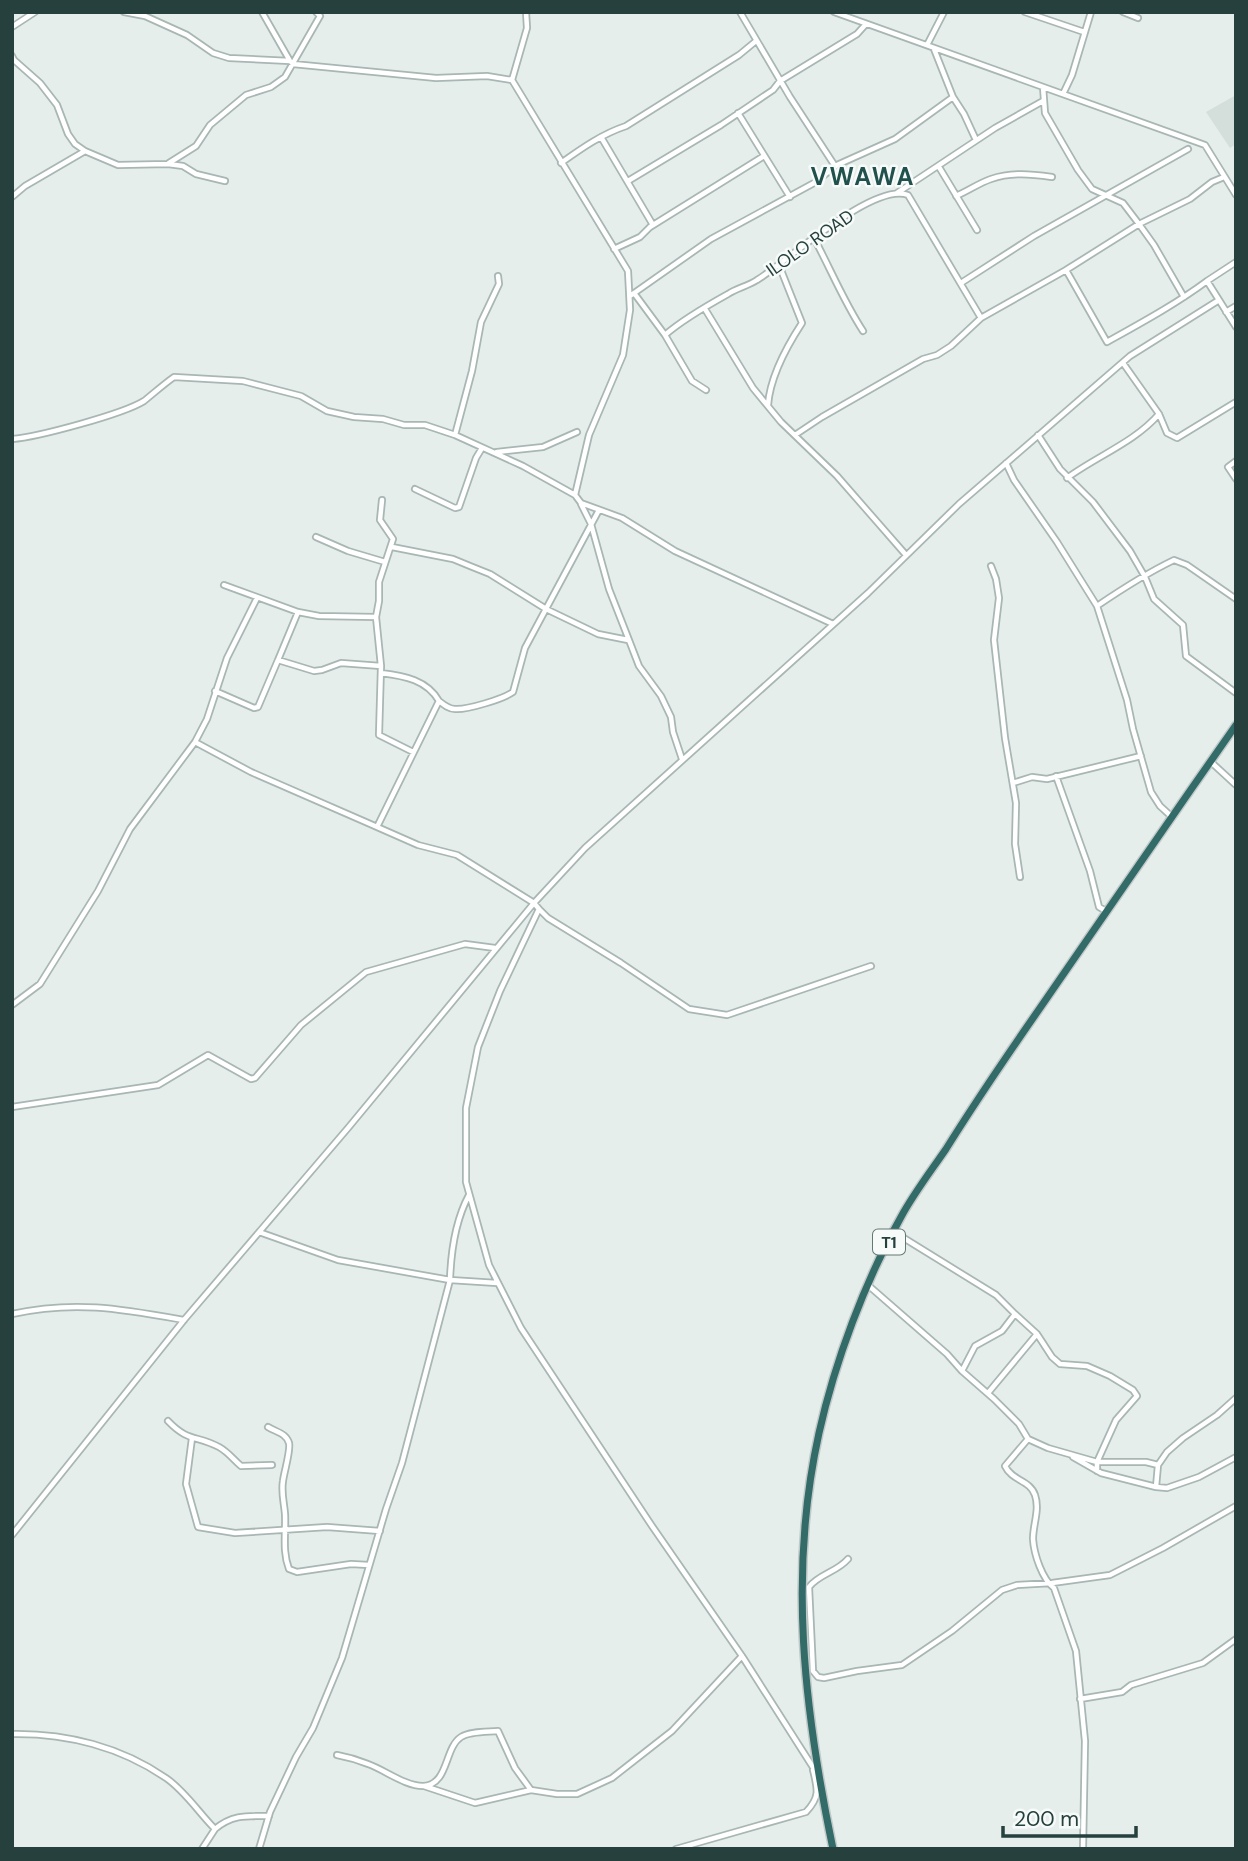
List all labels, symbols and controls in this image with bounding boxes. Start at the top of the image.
district label: VWAWA [811,161,915,192]
street label: ILOLO ROAD [762,204,858,282]
road number: T1 [873,1230,905,1254]
scale bar [1003,1794,1136,1838]
text: 200 m [1014,1805,1079,1833]

